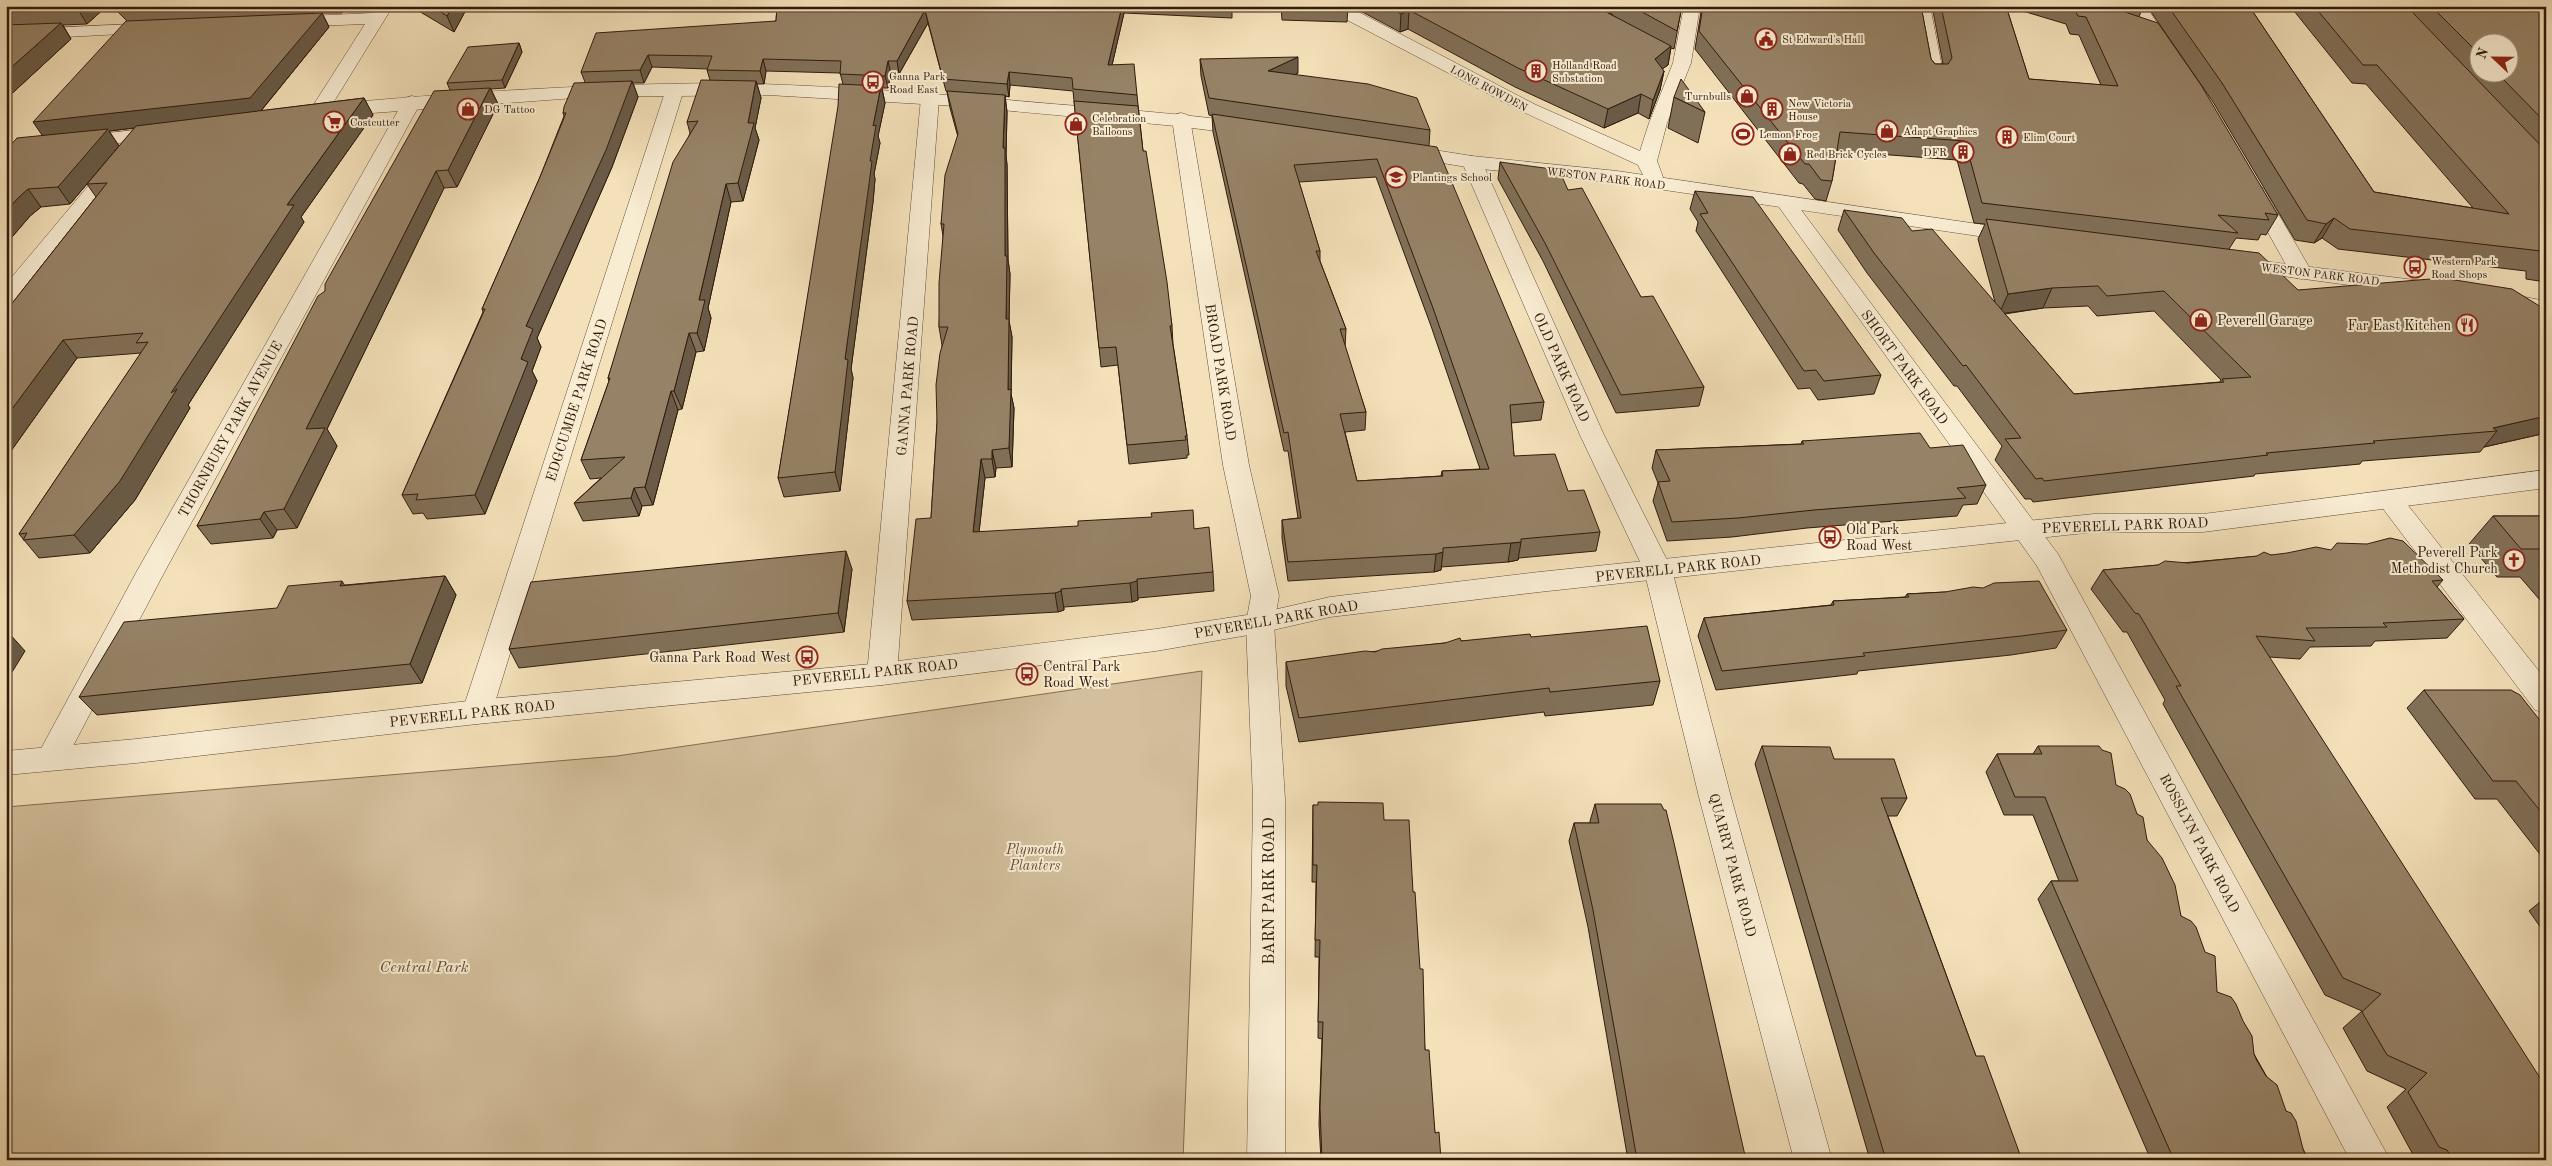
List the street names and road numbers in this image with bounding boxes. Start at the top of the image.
street label: LONG ROWDEN [1448,64,1529,115]
street label: WESTON PARK ROAD [1546,167,1666,192]
street label: WESTON PARK ROAD [2260,263,2380,288]
street label: BROAD PARK ROAD [1202,303,1238,442]
street label: SHORT PARK ROAD [1858,308,1950,427]
street label: OLD PARK ROAD [1531,310,1592,424]
street label: GANNA PARK ROAD [895,315,921,457]
street label: EDGCUMBE PARK ROAD [544,317,610,483]
street label: THORNBURY PARK AVENUE [176,339,285,520]
street label: PEVERELL PARK ROAD [2042,516,2208,536]
street label: PEVERELL PARK ROAD [1595,553,1762,585]
street label: PEVERELL PARK ROAD [1193,599,1359,641]
street label: PEVERELL PARK ROAD [792,657,959,689]
street label: PEVERELL PARK ROAD [389,698,556,730]
street label: ROSSLYN PARK ROAD [2157,772,2242,915]
street label: QUARRY PARK ROAD [1706,792,1758,939]
street label: BARN PARK ROAD [1262,817,1278,965]

